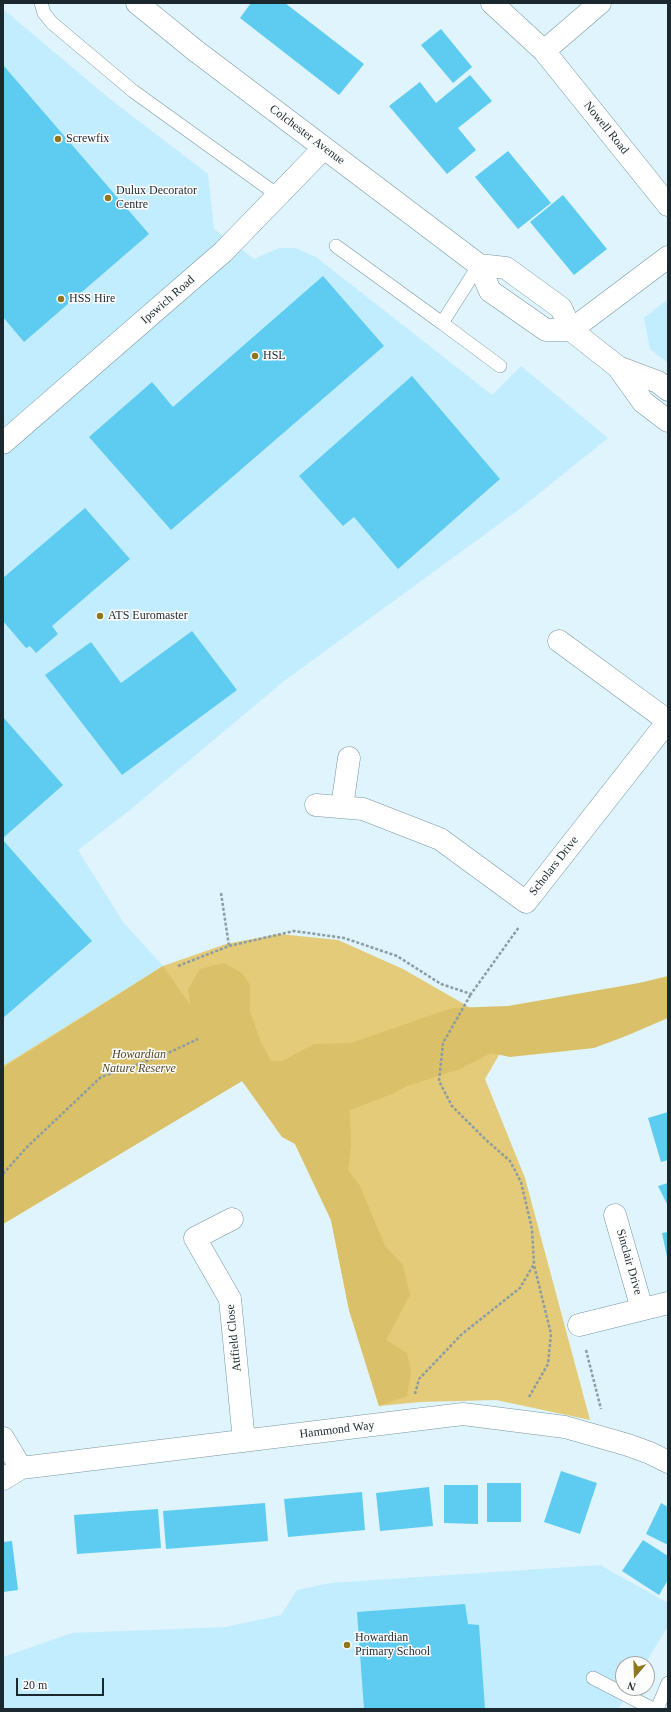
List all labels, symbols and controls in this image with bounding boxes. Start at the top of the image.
street label: Nowell Road [580,99,632,157]
street label: Colchester Avenue [266,102,348,168]
place label: Screwfix [66,132,109,146]
marker: Screwfix [53,134,63,144]
place label: Dulux Decorator Centre [116,184,197,212]
marker: Dulux Decorator Centre [103,193,113,203]
street label: Ipswich Road [138,273,198,327]
place label: HSS Hire [69,292,115,306]
marker: HSS Hire [56,294,66,304]
place label: HSL [263,349,286,363]
marker: HSL [250,351,260,361]
place label: ATS Euromaster [108,609,188,623]
marker: ATS Euromaster [95,611,105,621]
street label: Scholars Drive [526,833,582,899]
park label: Howardian Nature Reserve [102,1048,176,1076]
street label: Sinclair Drive [613,1228,645,1296]
street label: Attfield Close [223,1304,245,1372]
street label: Hammond Way [299,1418,375,1442]
place label: Howardian Primary School [355,1631,430,1659]
marker: Howardian Primary School [342,1640,352,1650]
north arrow [615,1656,655,1696]
scale bar [18,1670,106,1696]
text: 20 m [23,1678,47,1692]
text: N [626,1679,637,1693]

